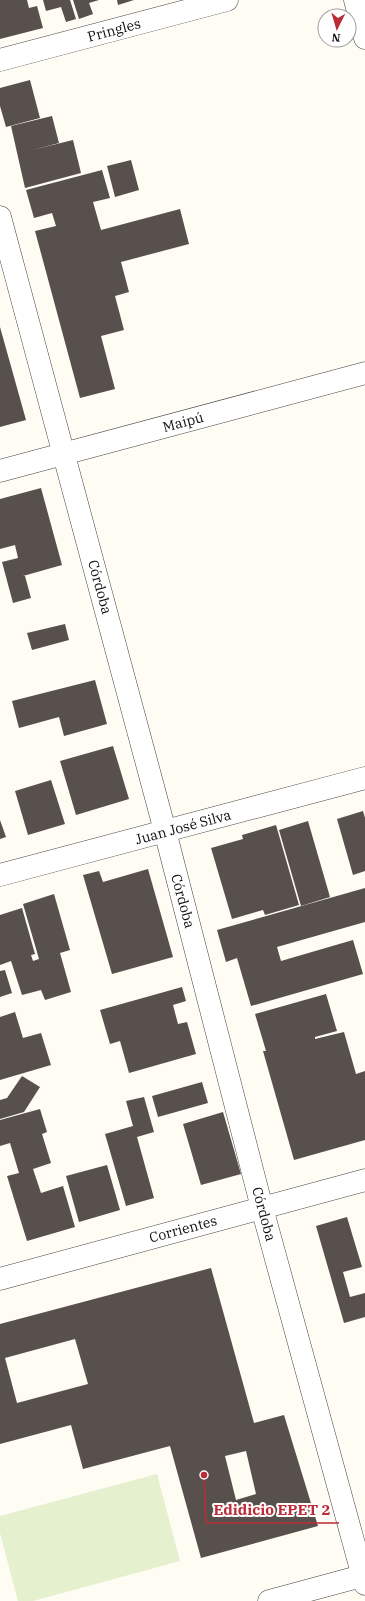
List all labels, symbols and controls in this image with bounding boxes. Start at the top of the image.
north arrow [317,8,357,48]
street label: Pringles [85,14,143,46]
text: N [331,31,341,45]
street label: Maipú [161,408,206,436]
street label: Córdoba [84,558,116,617]
street label: Juan José Silva [133,805,233,848]
street label: Córdoba [167,872,199,931]
street label: Córdoba [248,1185,280,1244]
street label: Corrientes [147,1211,219,1247]
callout: Edidicio EPET 2 [206,1496,339,1523]
text: Edidicio EPET 2 [213,1500,331,1519]

